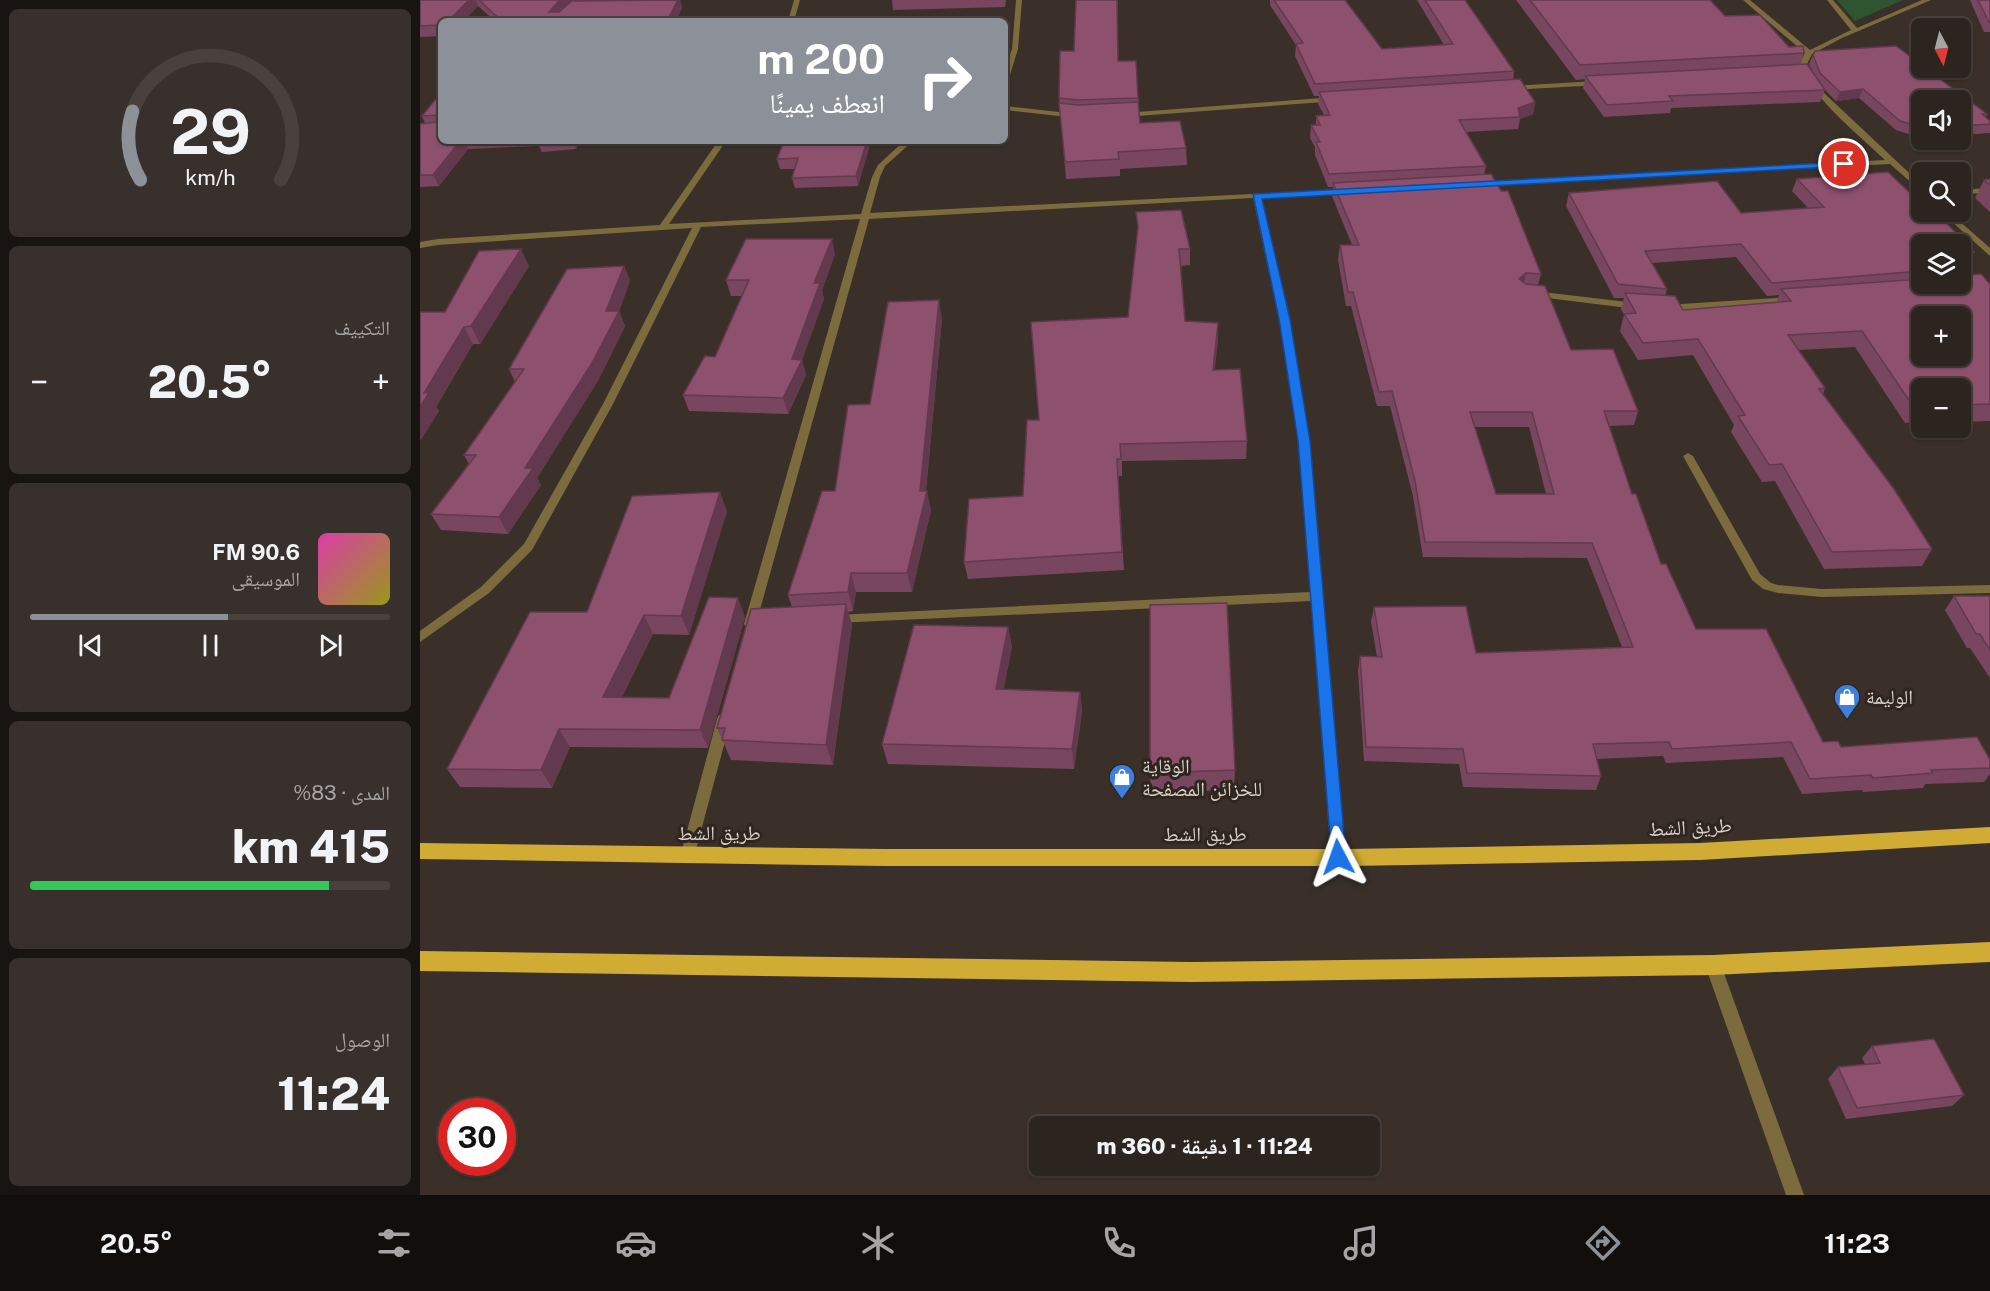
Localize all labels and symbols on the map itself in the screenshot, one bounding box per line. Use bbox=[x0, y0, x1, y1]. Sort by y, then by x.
north arrow bbox=[1911, 18, 1971, 78]
pin bbox=[1818, 138, 1869, 189]
shop icon: الوليمة bbox=[1832, 682, 1862, 720]
place label: الوليمة bbox=[1866, 685, 1913, 709]
place label: الوقاية للخزائن المصفحة bbox=[1142, 754, 1262, 801]
shop icon: الوقاية للخزائن المصفحة bbox=[1107, 762, 1137, 800]
street label: طريق الشط bbox=[1648, 813, 1732, 841]
street label: طريق الشط bbox=[677, 821, 761, 845]
street label: طريق الشط bbox=[1163, 822, 1247, 846]
position arrow bbox=[1306, 825, 1370, 889]
speed limit sign: 30 bbox=[438, 1098, 516, 1176]

